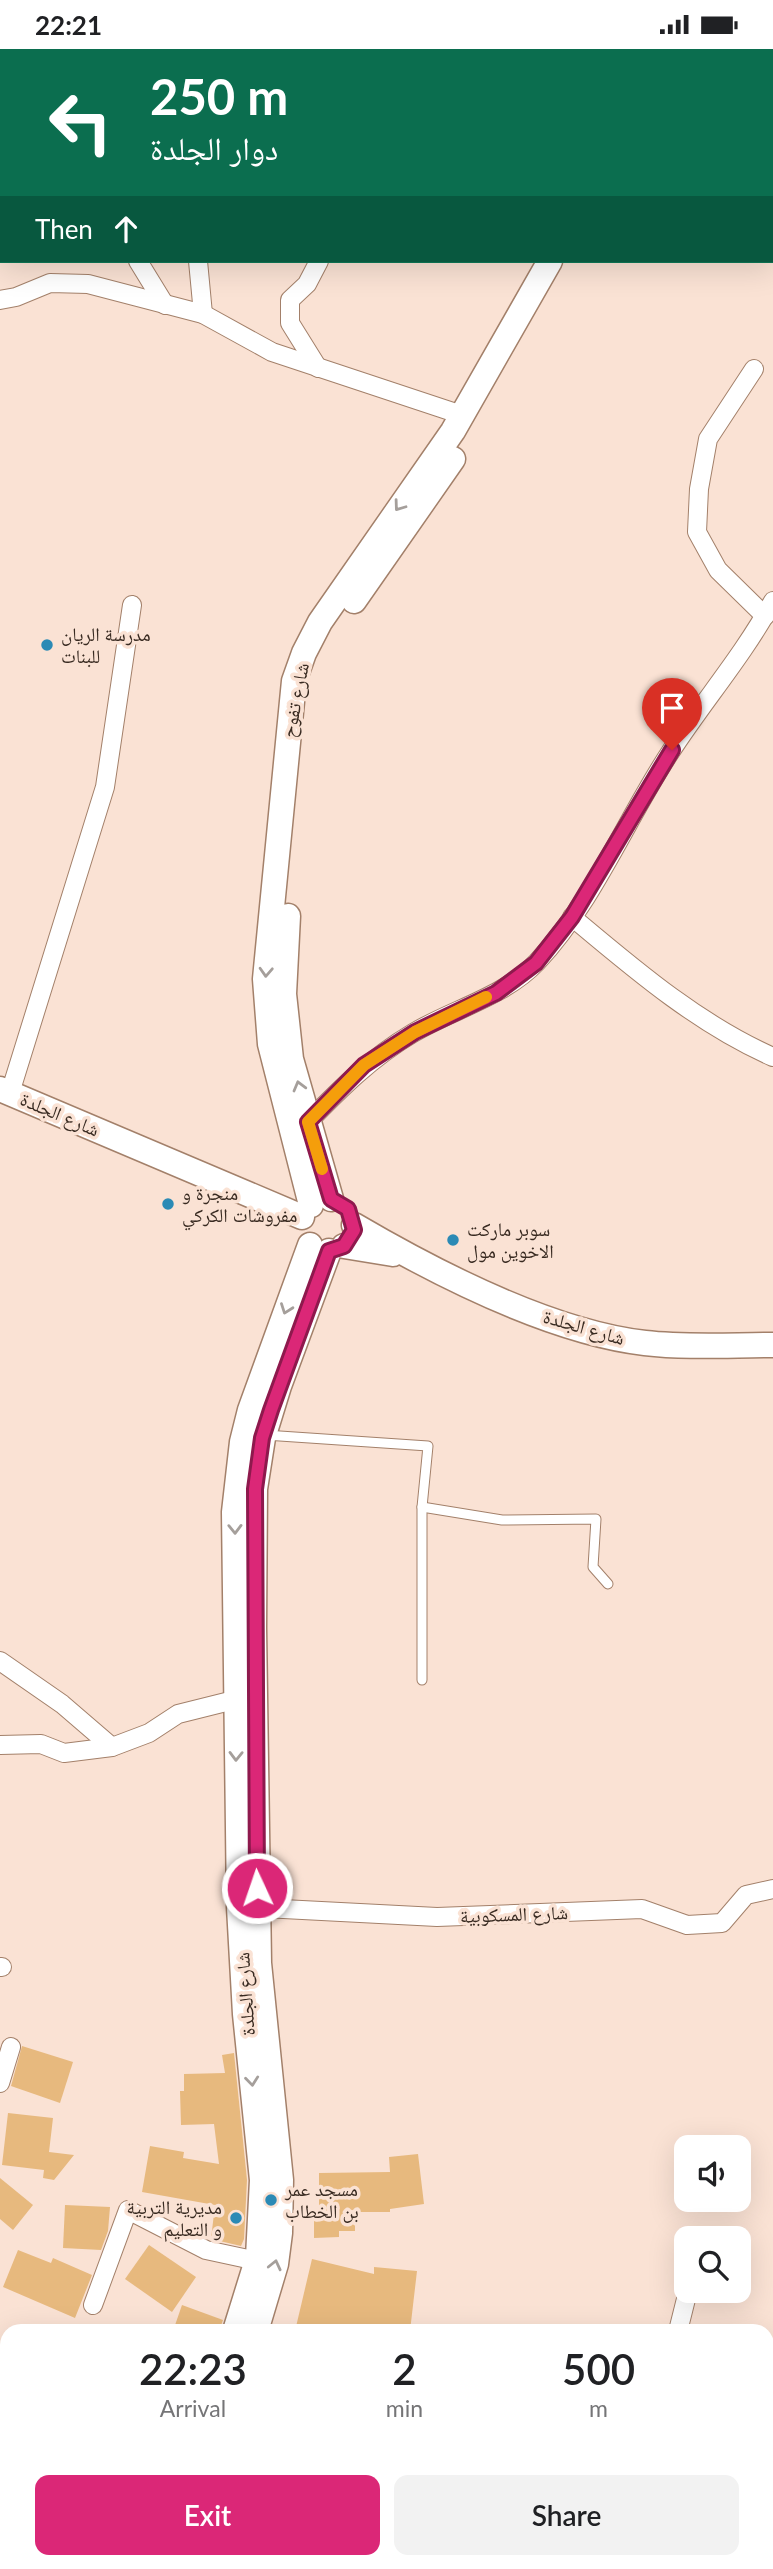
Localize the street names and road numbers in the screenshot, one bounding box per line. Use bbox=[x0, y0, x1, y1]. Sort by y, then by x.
street label: شارع تفوح bbox=[276, 660, 314, 740]
street label: شارع الجلدة bbox=[17, 1087, 103, 1141]
street label: شارع الجلدة bbox=[541, 1304, 627, 1350]
street label: شارع المسكوبية bbox=[459, 1900, 569, 1928]
street label: شارع الجلدة bbox=[230, 1951, 260, 2037]

